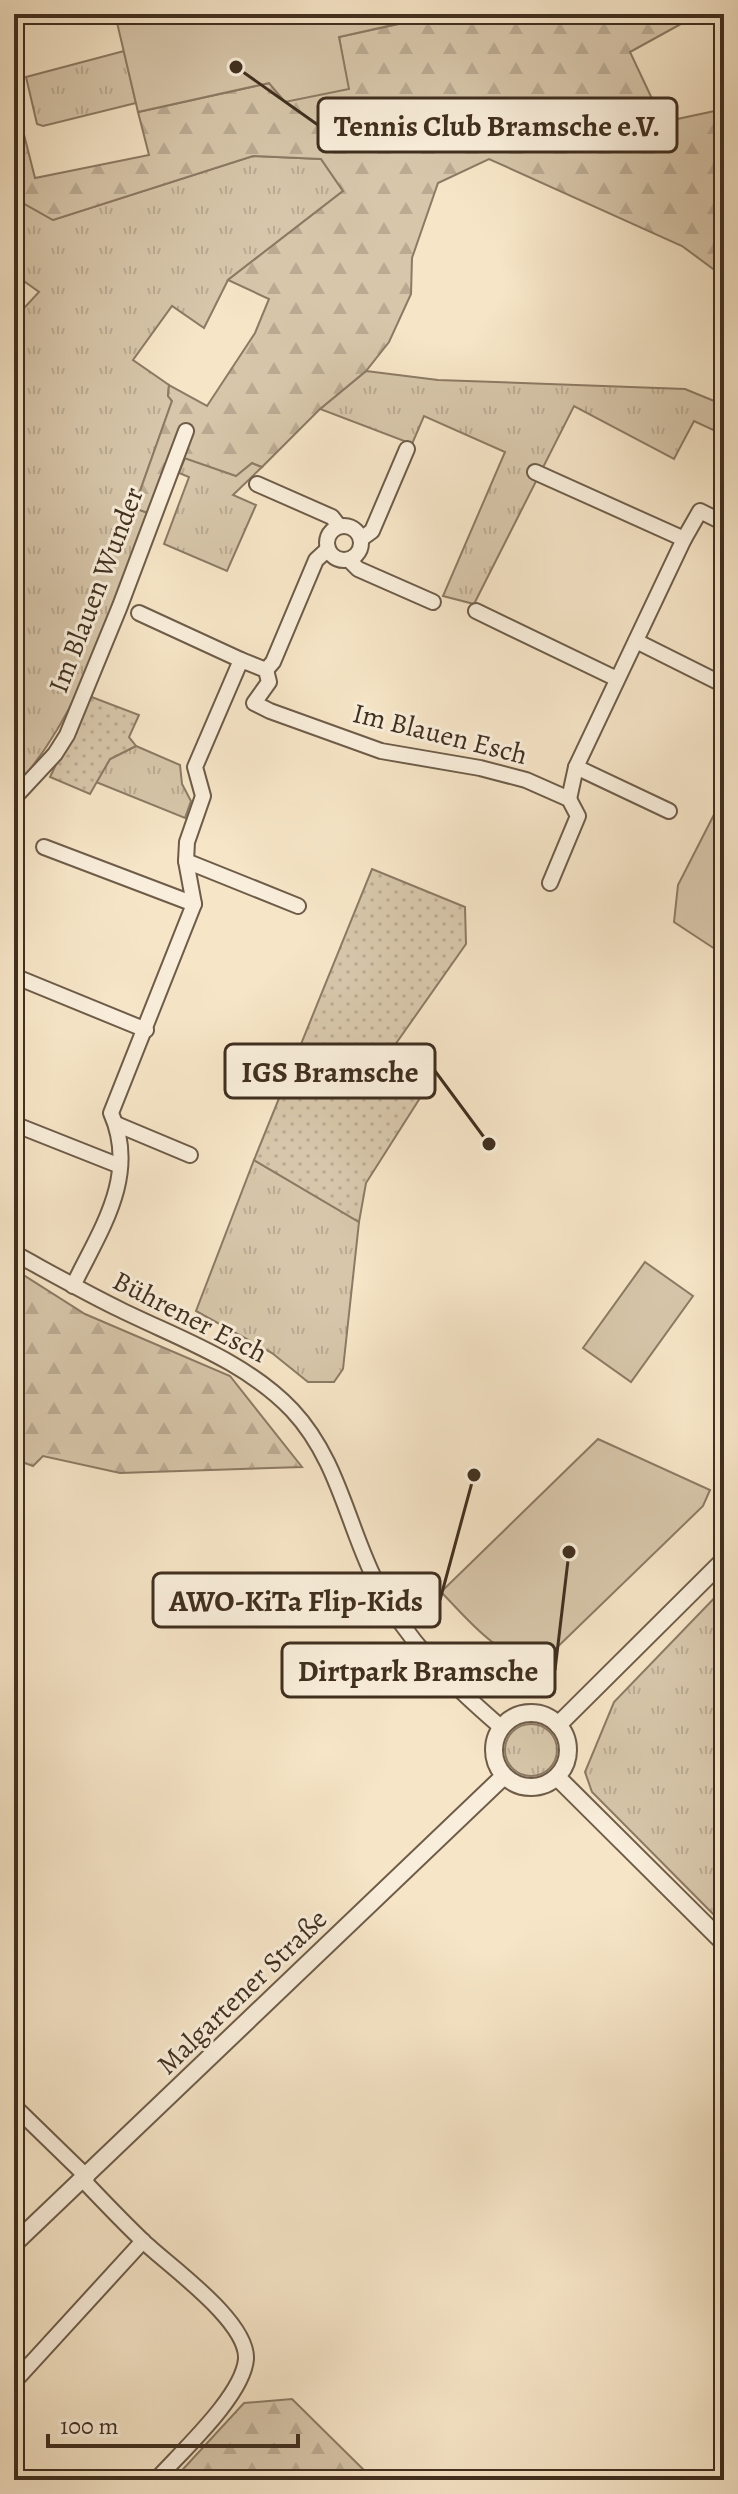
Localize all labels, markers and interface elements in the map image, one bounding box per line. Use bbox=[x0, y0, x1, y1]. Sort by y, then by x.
callout: Tennis Club Bramsche e.V. bbox=[318, 98, 677, 152]
text: Tennis Club Bramsche e.V. bbox=[334, 106, 660, 146]
street label: Im Blauen Wunder bbox=[39, 481, 153, 698]
street label: Im Blauen Esch bbox=[349, 694, 531, 774]
callout: IGS Bramsche bbox=[225, 1044, 435, 1098]
text: IGS Bramsche bbox=[241, 1052, 419, 1092]
street label: Bührener Esch bbox=[106, 1262, 274, 1372]
callout: AWO-KiTa Flip-Kids bbox=[153, 1573, 440, 1627]
text: AWO-KiTa Flip-Kids bbox=[168, 1581, 423, 1621]
callout: Dirtpark Bramsche bbox=[282, 1643, 555, 1697]
text: Dirtpark Bramsche bbox=[298, 1651, 538, 1691]
street label: Malgartener Straße bbox=[148, 1901, 336, 2083]
scale bar bbox=[48, 2398, 298, 2448]
text: 100 m bbox=[60, 2410, 119, 2442]

